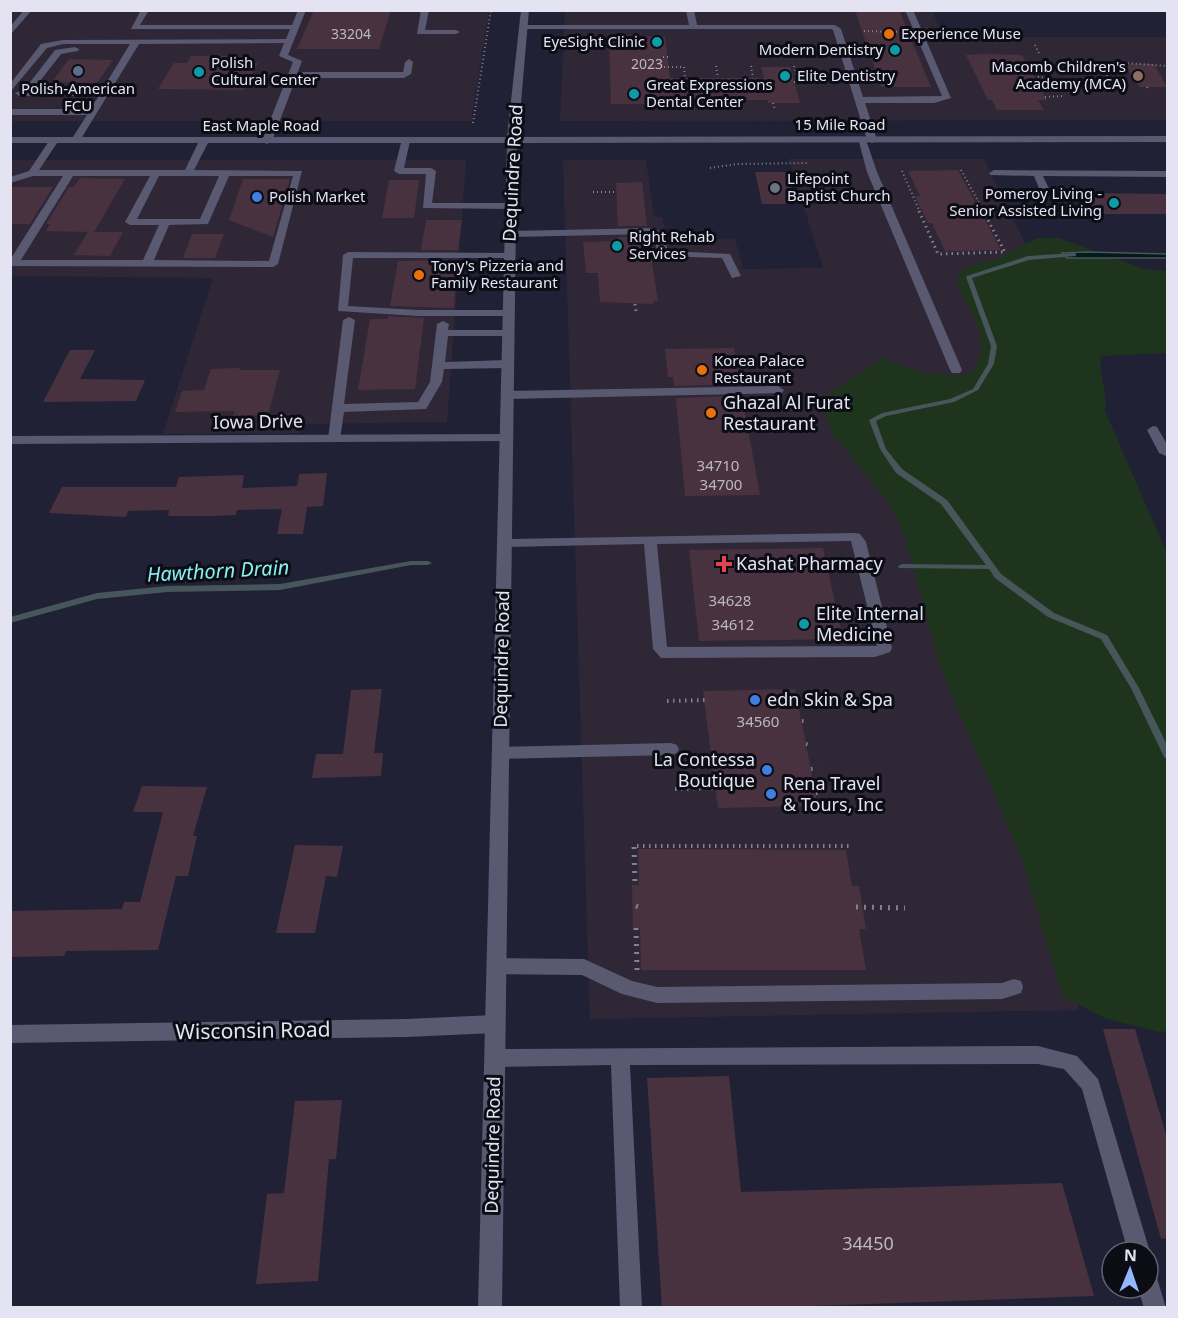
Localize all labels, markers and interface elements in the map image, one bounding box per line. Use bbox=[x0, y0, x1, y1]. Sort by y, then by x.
place label: Experience Muse bbox=[901, 23, 1021, 43]
house number: 33204 bbox=[331, 24, 371, 43]
marker: Experience Muse bbox=[882, 27, 896, 41]
place label: EyeSight Clinic bbox=[543, 31, 645, 51]
marker: EyeSight Clinic bbox=[650, 35, 664, 49]
place label: Modern Dentistry bbox=[759, 39, 883, 59]
marker: Modern Dentistry bbox=[888, 43, 902, 57]
place label: Polish Cultural Center bbox=[211, 52, 318, 89]
house number: 2023 bbox=[631, 54, 663, 73]
place label: Macomb Children's Academy (MCA) bbox=[991, 56, 1126, 93]
marker: Polish-American FCU bbox=[71, 64, 85, 78]
marker: Polish Cultural Center bbox=[192, 65, 206, 79]
place label: Elite Dentistry bbox=[797, 65, 896, 85]
marker: Elite Dentistry bbox=[778, 69, 792, 83]
marker: Macomb Children's Academy (MCA) bbox=[1131, 69, 1145, 83]
place label: Great Expressions Dental Center bbox=[646, 74, 773, 111]
place label: Polish-American FCU bbox=[21, 78, 135, 115]
marker: Great Expressions Dental Center bbox=[627, 87, 641, 101]
street label: Dequindre Road bbox=[496, 104, 528, 242]
street label: 15 Mile Road bbox=[795, 114, 885, 134]
street label: East Maple Road bbox=[203, 115, 319, 135]
place label: Lifepoint Baptist Church bbox=[787, 168, 891, 205]
marker: Lifepoint Baptist Church bbox=[768, 181, 782, 195]
place label: Pomeroy Living - Senior Assisted Living bbox=[949, 183, 1102, 220]
place label: Polish Market bbox=[269, 186, 366, 206]
marker: Polish Market bbox=[250, 190, 264, 204]
marker: Pomeroy Living - Senior Assisted Living bbox=[1107, 196, 1121, 210]
place label: Right Rehab Services bbox=[629, 226, 715, 263]
marker: Right Rehab Services bbox=[610, 239, 624, 253]
place label: Tony's Pizzeria and Family Restaurant bbox=[431, 255, 564, 292]
marker: Tony's Pizzeria and Family Restaurant bbox=[412, 268, 426, 282]
place label: Korea Palace Restaurant bbox=[714, 350, 804, 387]
marker: Korea Palace Restaurant bbox=[695, 363, 709, 377]
place label: Ghazal Al Furat Restaurant bbox=[723, 390, 851, 435]
marker: Ghazal Al Furat Restaurant bbox=[704, 406, 718, 420]
street label: Iowa Drive bbox=[213, 408, 303, 434]
house number: 34710 bbox=[697, 455, 739, 475]
house number: 34700 bbox=[700, 474, 742, 494]
place label: Kashat Pharmacy bbox=[736, 551, 883, 575]
water label: Hawthorn Drain bbox=[146, 553, 290, 588]
marker: Kashat Pharmacy bbox=[717, 557, 731, 571]
street label: Dequindre Road bbox=[488, 590, 514, 728]
house number: 34628 bbox=[709, 590, 751, 610]
place label: Elite Internal Medicine bbox=[816, 601, 924, 646]
house number: 34612 bbox=[712, 614, 754, 634]
marker: Elite Internal Medicine bbox=[797, 617, 811, 631]
place label: edn Skin & Spa bbox=[767, 687, 893, 711]
marker: edn Skin & Spa bbox=[748, 693, 762, 707]
house number: 34560 bbox=[737, 711, 779, 731]
place label: La Contessa Boutique bbox=[653, 747, 755, 792]
marker: La Contessa Boutique bbox=[760, 763, 774, 777]
place label: Rena Travel & Tours, Inc bbox=[783, 771, 883, 816]
marker: Rena Travel & Tours, Inc bbox=[764, 787, 778, 801]
street label: Wisconsin Road bbox=[175, 1015, 331, 1045]
street label: Dequindre Road bbox=[479, 1076, 505, 1214]
house number: 34450 bbox=[842, 1231, 894, 1255]
north arrow bbox=[1100, 1240, 1160, 1300]
text: N bbox=[1124, 1244, 1137, 1266]

